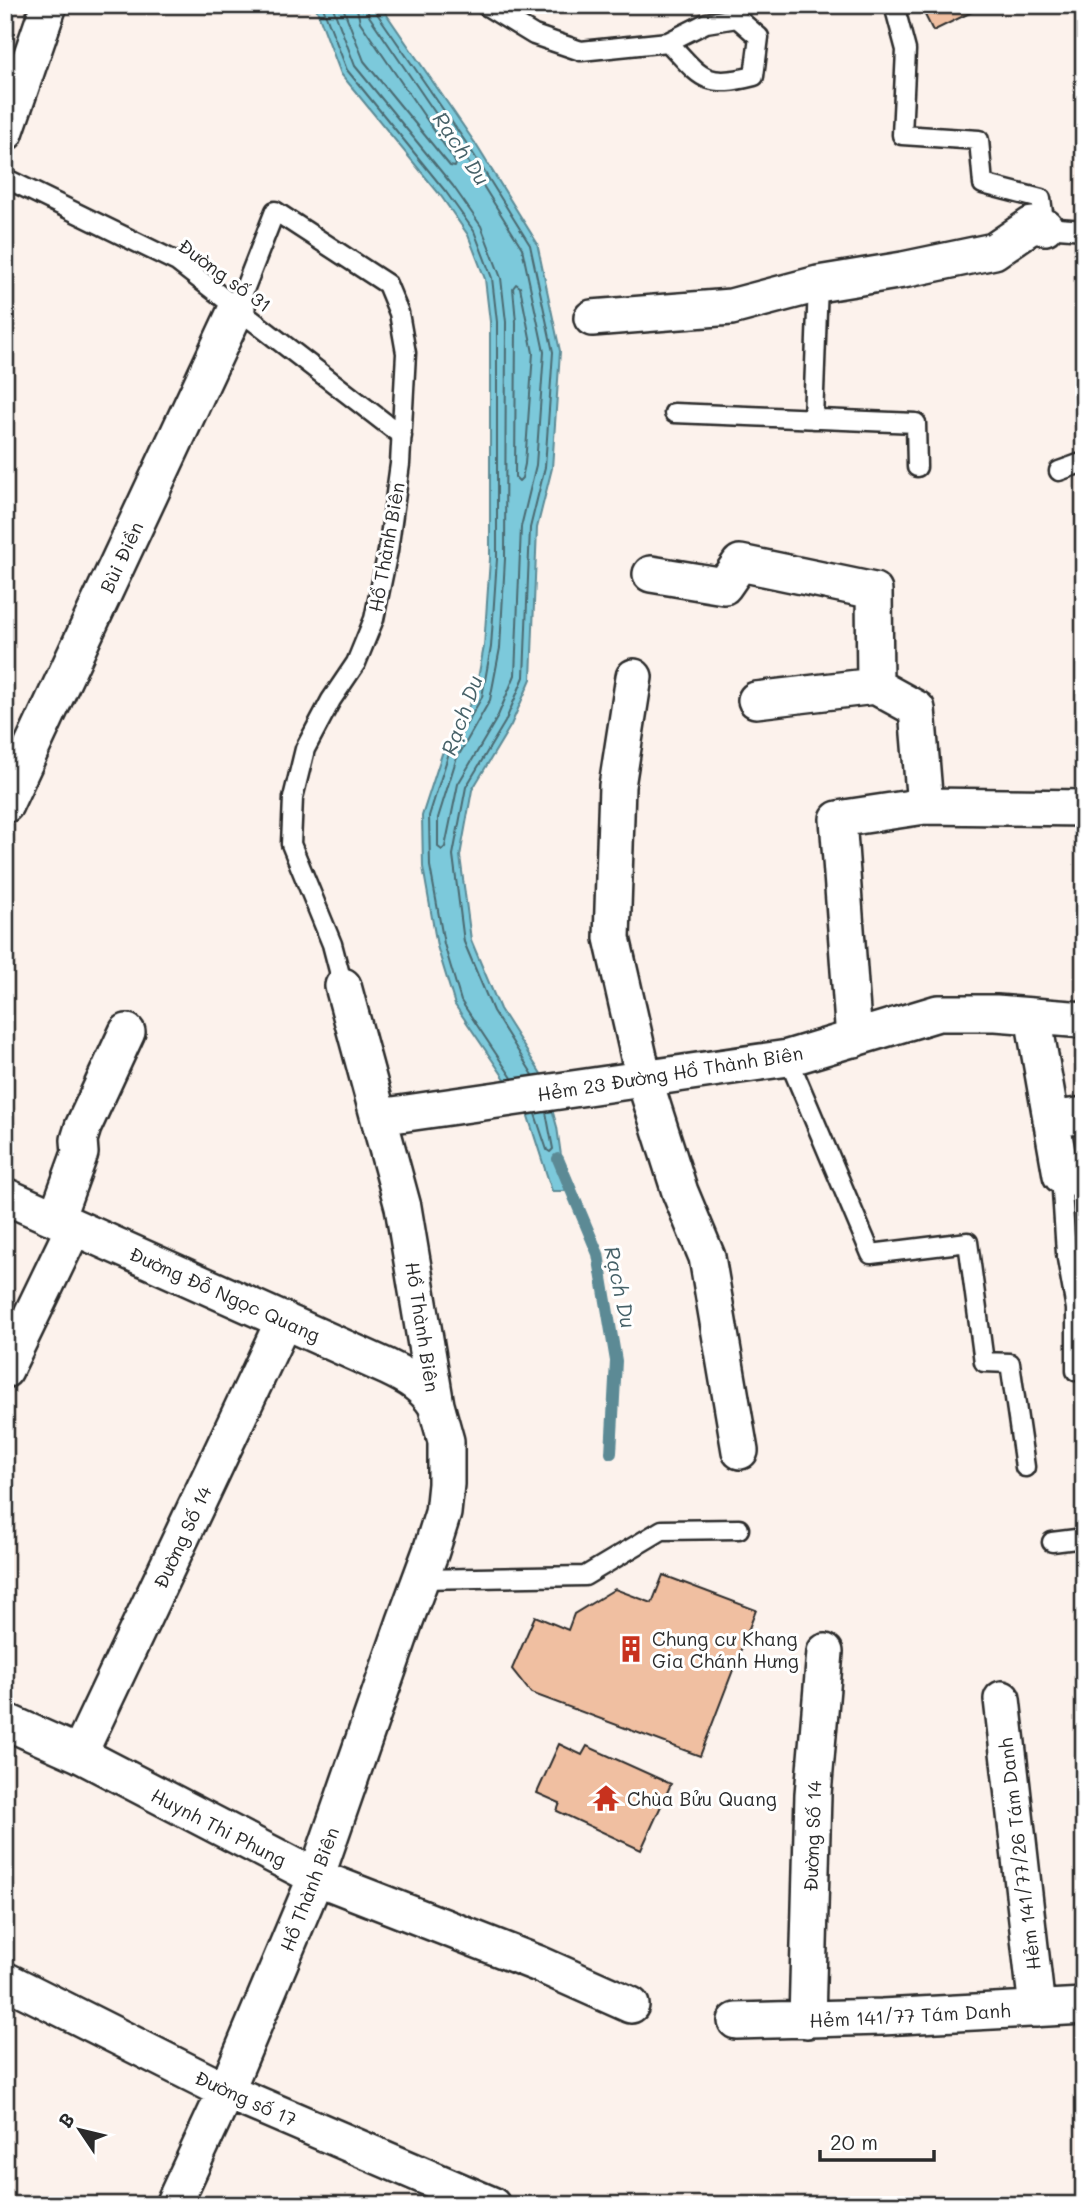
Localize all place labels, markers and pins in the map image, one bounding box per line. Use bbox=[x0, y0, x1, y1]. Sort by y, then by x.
place label: Chung cư Khang Gia Chánh Hưng bbox=[652, 1626, 799, 1673]
building icon: Chung cư Khang Gia Chánh Hưng bbox=[616, 1634, 646, 1664]
temple icon: Chùa Bửu Quang bbox=[591, 1783, 621, 1813]
place label: Chùa Bửu Quang bbox=[627, 1786, 777, 1811]

